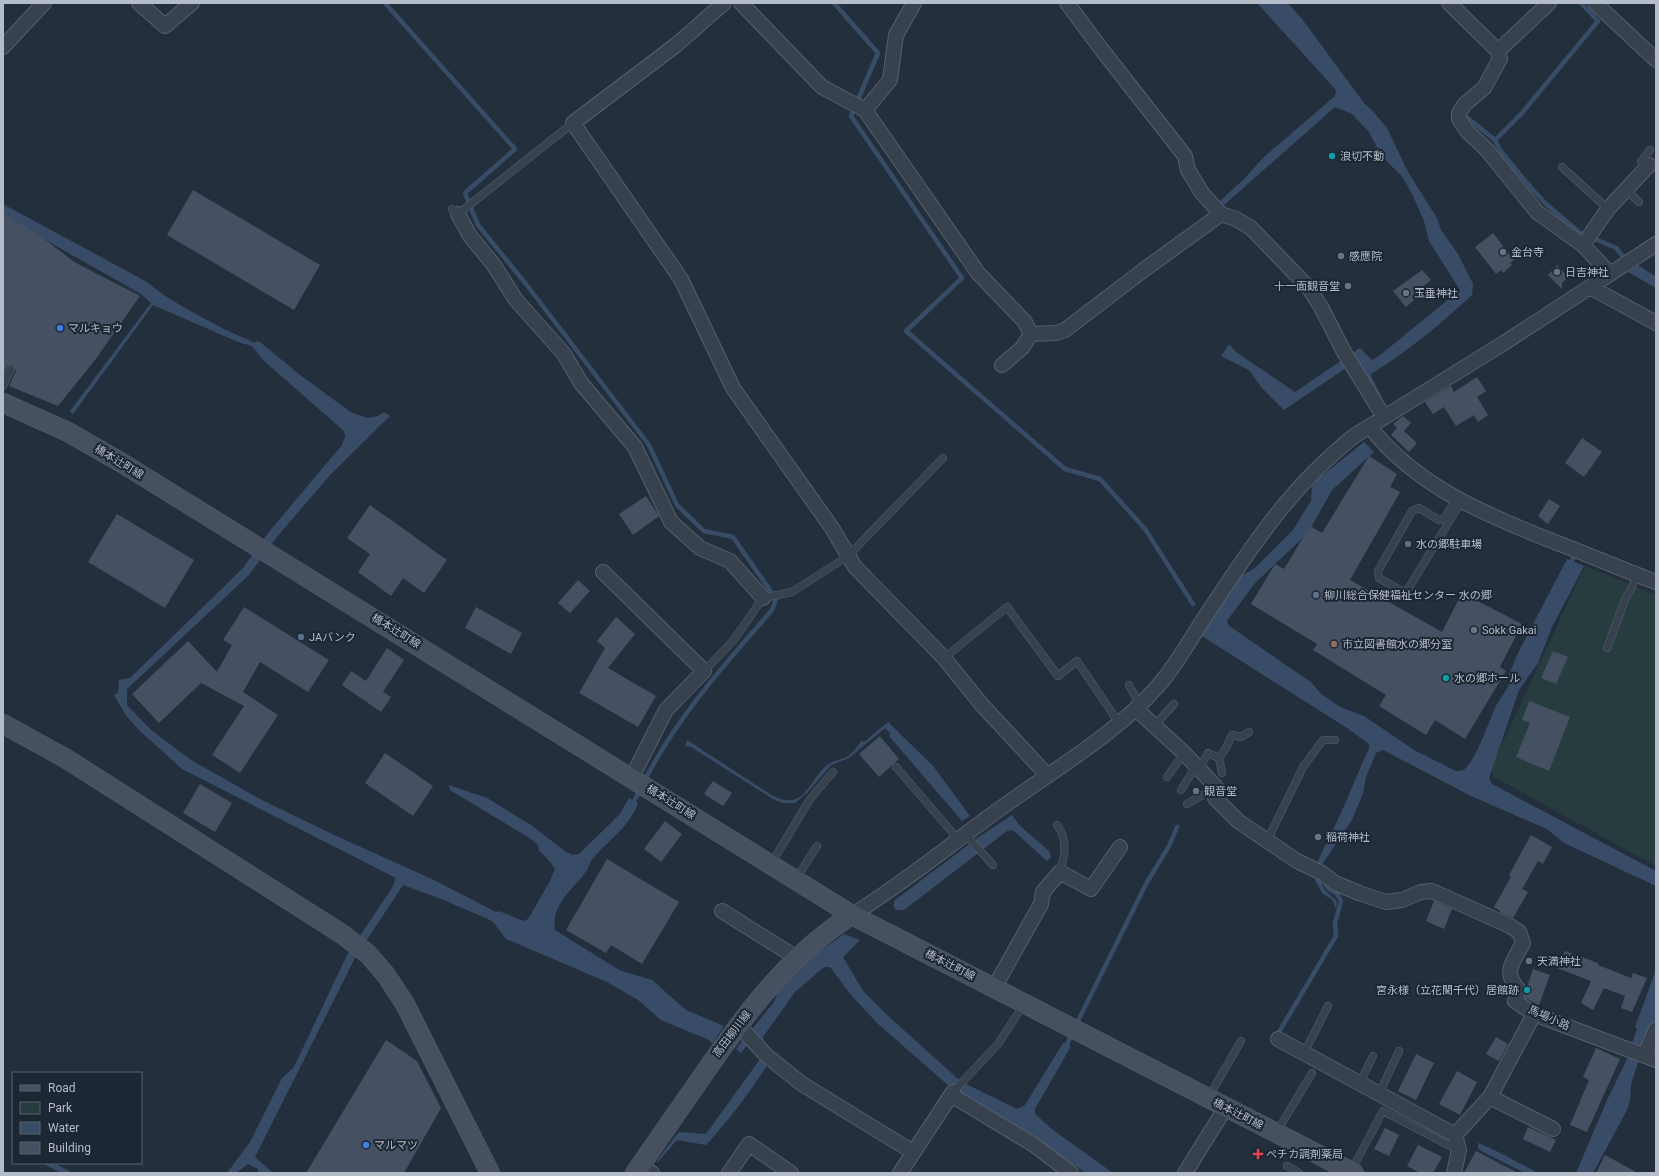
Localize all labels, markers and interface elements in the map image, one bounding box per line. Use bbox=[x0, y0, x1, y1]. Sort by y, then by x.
place label: 浪切不動 bbox=[1340, 150, 1384, 163]
marker: 浪切不動 bbox=[1327, 151, 1337, 161]
place label: 金台寺 bbox=[1511, 246, 1544, 259]
marker: 金台寺 bbox=[1498, 247, 1508, 257]
place label: 感應院 bbox=[1349, 250, 1382, 263]
marker: 感應院 bbox=[1336, 251, 1346, 261]
place label: 日吉神社 bbox=[1565, 266, 1609, 279]
marker: 日吉神社 bbox=[1552, 267, 1562, 277]
place label: 十一面観音堂 bbox=[1274, 280, 1340, 293]
marker: 十一面観音堂 bbox=[1343, 281, 1353, 291]
place label: 玉垂神社 bbox=[1414, 287, 1458, 300]
marker: 玉垂神社 bbox=[1401, 288, 1411, 298]
place label: マルキョウ bbox=[68, 322, 123, 335]
marker: マルキョウ bbox=[55, 323, 65, 333]
street label: 橋本辻町線 bbox=[92, 442, 146, 482]
place label: 水の郷駐車場 bbox=[1416, 538, 1482, 551]
marker: 水の郷駐車場 bbox=[1403, 539, 1413, 549]
place label: 柳川総合保健福祉センター 水の郷 bbox=[1324, 589, 1492, 602]
marker: 柳川総合保健福祉センター 水の郷 bbox=[1311, 590, 1321, 600]
street label: 橋本辻町線 bbox=[369, 611, 423, 651]
place label: Sokk Gakai bbox=[1482, 624, 1536, 637]
marker: Sokk Gakai bbox=[1469, 625, 1479, 635]
place label: JAバンク bbox=[309, 631, 356, 644]
marker: JAバンク bbox=[296, 632, 306, 642]
place label: 市立図書館水の郷分室 bbox=[1342, 638, 1452, 651]
marker: 市立図書館水の郷分室 bbox=[1329, 639, 1339, 649]
place label: 水の郷ホール bbox=[1454, 672, 1520, 685]
marker: 水の郷ホール bbox=[1441, 673, 1451, 683]
street label: 橋本辻町線 bbox=[644, 782, 698, 822]
place label: 観音堂 bbox=[1204, 785, 1237, 798]
marker: 観音堂 bbox=[1191, 786, 1201, 796]
place label: 稲荷神社 bbox=[1326, 831, 1370, 844]
marker: 稲荷神社 bbox=[1313, 832, 1323, 842]
street label: 橋本辻町線 bbox=[923, 947, 977, 983]
place label: 天満神社 bbox=[1537, 955, 1581, 968]
marker: 天満神社 bbox=[1524, 956, 1534, 966]
place label: 宮永様（立花誾千代）居館跡 bbox=[1376, 984, 1519, 997]
marker: 宮永様（立花誾千代）居館跡 bbox=[1522, 985, 1532, 995]
street label: 馬場小路 bbox=[1526, 1003, 1572, 1033]
street label: 高田柳川線 bbox=[710, 1008, 754, 1060]
legend bbox=[12, 1072, 142, 1164]
text: Road bbox=[48, 1081, 76, 1095]
street label: 橋本辻町線 bbox=[1211, 1096, 1265, 1132]
text: Park bbox=[48, 1101, 73, 1115]
text: Water bbox=[48, 1121, 79, 1135]
place label: マルマツ bbox=[374, 1139, 418, 1152]
marker: マルマツ bbox=[361, 1140, 371, 1150]
text: Building bbox=[48, 1141, 91, 1155]
place label: ペチカ調剤薬局 bbox=[1266, 1148, 1343, 1161]
marker: ペチカ調剤薬局 bbox=[1253, 1149, 1263, 1159]

